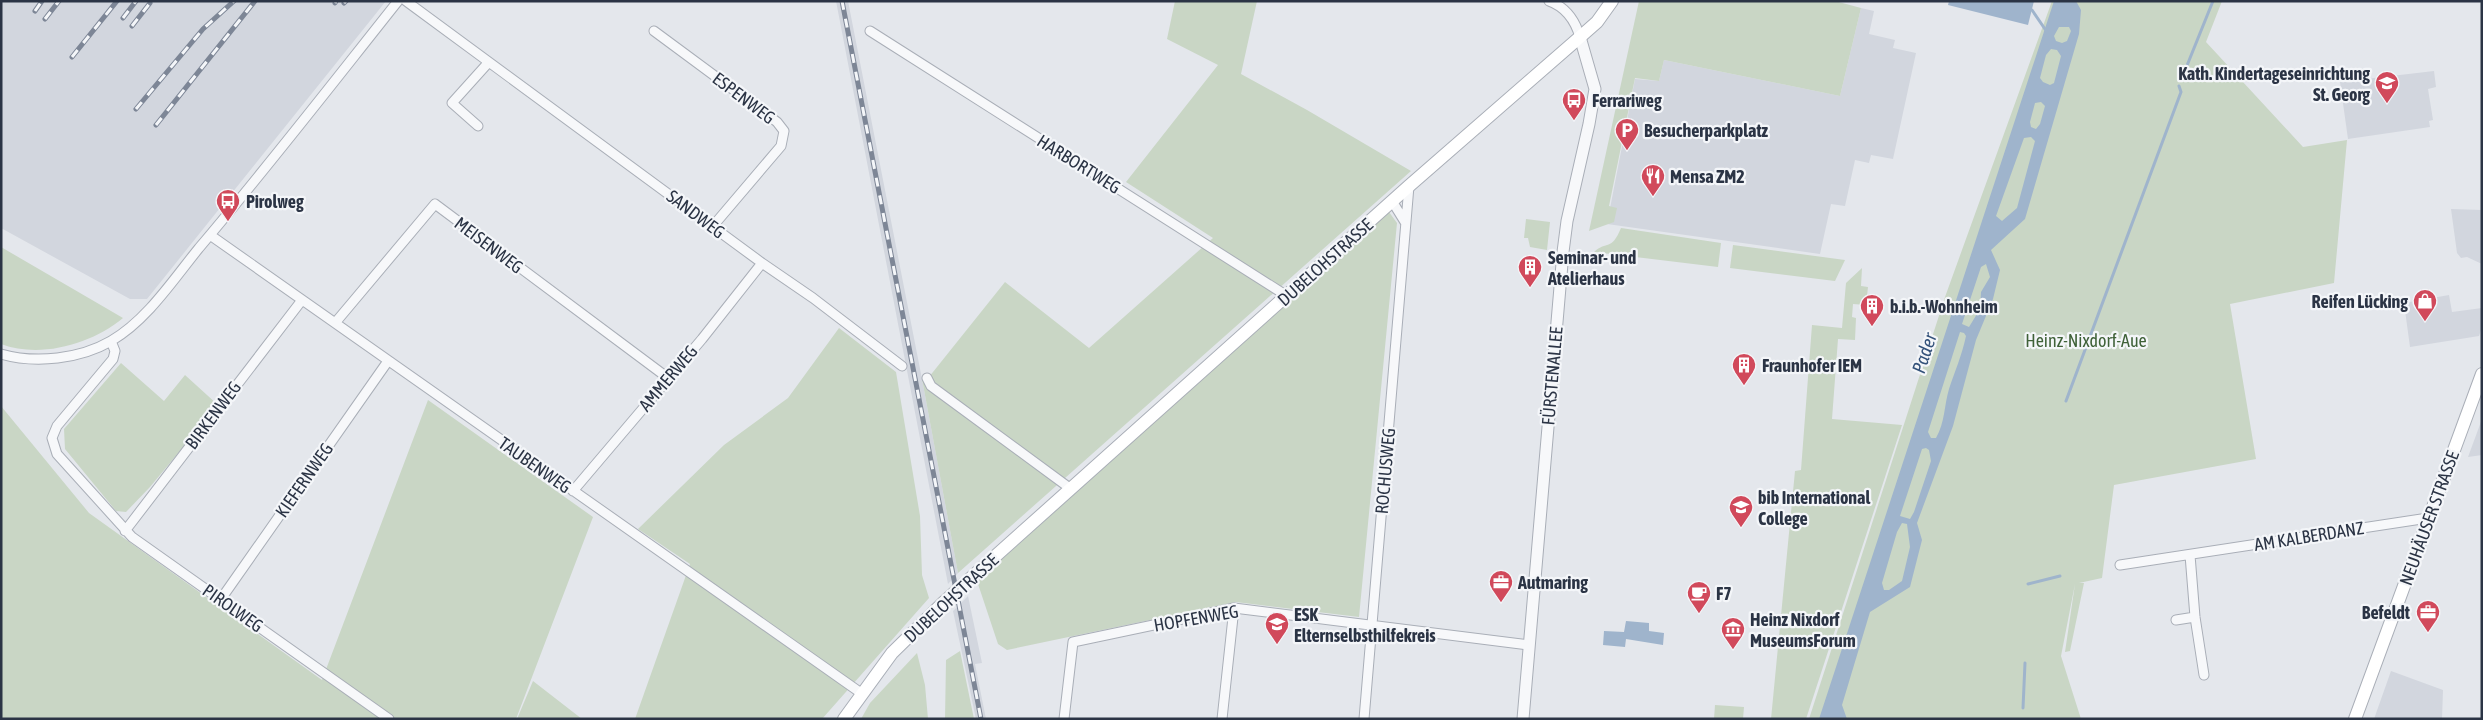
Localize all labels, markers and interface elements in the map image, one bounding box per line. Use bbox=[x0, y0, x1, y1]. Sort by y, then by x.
place label: Kath. Kindertageseinrichtung St. Georg bbox=[2178, 63, 2370, 105]
street label: ESPENWEG bbox=[709, 68, 779, 128]
school or university icon: Kath. Kindertageseinrichtung St. Georg bbox=[2374, 70, 2400, 104]
bus stop icon: Ferrariweg bbox=[1561, 87, 1587, 121]
place label: Ferrariweg bbox=[1592, 90, 1662, 111]
parking icon: Besucherparkplatz bbox=[1614, 117, 1640, 151]
place label: Besucherparkplatz bbox=[1644, 120, 1769, 141]
street label: HARBORTWEG bbox=[1033, 130, 1125, 198]
restaurant icon: Mensa ZM2 bbox=[1640, 163, 1666, 197]
place label: Mensa ZM2 bbox=[1670, 166, 1745, 187]
street label: SANDWEG bbox=[663, 185, 729, 243]
bus stop icon: Pirolweg bbox=[215, 188, 241, 222]
place label: Pirolweg bbox=[246, 191, 304, 212]
street label: MEISENWEG bbox=[451, 212, 527, 278]
street label: DUBELOHSTRASSE bbox=[1273, 214, 1377, 310]
place label: Seminar- und Atelierhaus bbox=[1547, 247, 1636, 289]
building icon: Seminar- und Atelierhaus bbox=[1517, 254, 1543, 288]
shop icon: Reifen Lücking bbox=[2412, 288, 2438, 322]
place label: Reifen Lücking bbox=[2312, 291, 2408, 312]
building icon: b.i.b.-Wohnheim bbox=[1859, 293, 1885, 327]
place label: b.i.b.-Wohnheim bbox=[1890, 296, 1998, 317]
street label: FÜRSTENALLEE bbox=[1537, 326, 1567, 426]
water label: Pader bbox=[1907, 329, 1941, 376]
park label: Heinz-Nixdorf-Aue bbox=[2025, 330, 2147, 351]
street label: AMMERWEG bbox=[634, 341, 702, 415]
building icon: Fraunhofer IEM bbox=[1731, 352, 1757, 386]
place label: Fraunhofer IEM bbox=[1762, 355, 1862, 376]
street label: BIRKENWEG bbox=[181, 377, 245, 453]
street label: ROCHUSWEG bbox=[1371, 427, 1399, 515]
street label: TAUBENWEG bbox=[495, 432, 575, 498]
street label: KIEFERNWEG bbox=[271, 439, 337, 521]
street label: NEUHÄUSER STRASSE bbox=[2395, 448, 2463, 588]
place label: bib International College bbox=[1758, 487, 1870, 529]
school or university icon: bib International College bbox=[1728, 494, 1754, 528]
street label: AM KALBERDANZ bbox=[2253, 517, 2365, 555]
street label: DUBELOHSTRASSE bbox=[900, 549, 1002, 647]
office icon: Autmaring bbox=[1488, 569, 1514, 603]
place label: Autmaring bbox=[1517, 572, 1588, 593]
street label: PIROLWEG bbox=[199, 580, 267, 636]
cafe icon: F7 bbox=[1686, 580, 1712, 614]
place label: F7 bbox=[1716, 583, 1732, 604]
office icon: Befeldt bbox=[2415, 599, 2441, 633]
street label: HOPFENWEG bbox=[1152, 600, 1240, 636]
place label: Befeldt bbox=[2362, 602, 2411, 623]
place label: ESK Elternselbsthilfekreis bbox=[1294, 604, 1436, 646]
place label: Heinz Nixdorf MuseumsForum bbox=[1750, 609, 1856, 651]
school or university icon: ESK Elternselbsthilfekreis bbox=[1264, 611, 1290, 645]
museum icon: Heinz Nixdorf MuseumsForum bbox=[1720, 616, 1746, 650]

